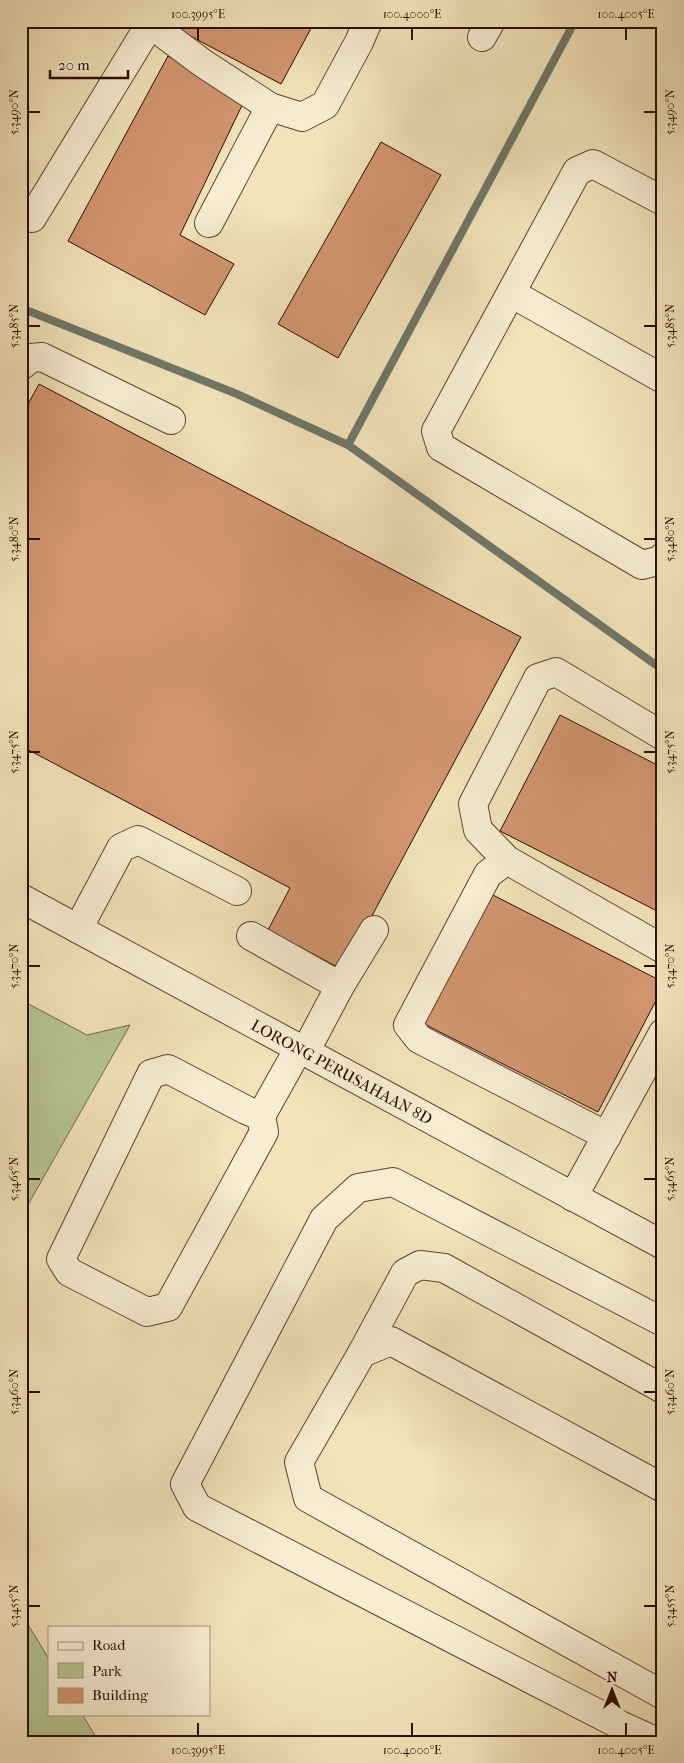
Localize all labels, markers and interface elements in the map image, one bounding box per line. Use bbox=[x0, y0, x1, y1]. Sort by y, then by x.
text: 100.3995°E bbox=[171, 7, 225, 21]
text: 100.4000°E bbox=[383, 7, 441, 21]
text: 100.4005°E bbox=[597, 7, 655, 21]
scale bar bbox=[50, 48, 128, 80]
text: 20 m bbox=[58, 56, 90, 74]
text: 5.3490°N bbox=[7, 89, 21, 135]
text: 5.3490°N bbox=[663, 89, 677, 135]
text: 5.3485°N bbox=[7, 304, 21, 348]
text: 5.3485°N bbox=[663, 304, 677, 348]
text: 5.3480°N bbox=[7, 516, 21, 562]
text: 5.3480°N bbox=[663, 516, 677, 562]
text: 5.3475°N bbox=[7, 730, 21, 774]
text: 5.3475°N bbox=[663, 730, 677, 774]
text: 5.3470°N bbox=[7, 943, 21, 989]
text: 5.3470°N bbox=[663, 943, 677, 989]
street label: LORONG PERUSAHAAN 8D bbox=[248, 1015, 436, 1128]
text: 5.3465°N bbox=[7, 1157, 21, 1201]
text: 5.3465°N bbox=[663, 1157, 677, 1201]
text: 5.3460°N bbox=[7, 1369, 21, 1415]
text: 5.3460°N bbox=[663, 1369, 677, 1415]
text: 5.3455°N bbox=[7, 1585, 21, 1628]
text: 5.3455°N bbox=[663, 1585, 677, 1628]
legend bbox=[48, 1626, 210, 1716]
text: Road bbox=[92, 1636, 126, 1654]
text: Park bbox=[92, 1662, 122, 1680]
north arrow bbox=[586, 1666, 636, 1716]
text: N bbox=[607, 1669, 618, 1686]
text: Building bbox=[92, 1686, 149, 1704]
text: 100.3995°E bbox=[171, 1743, 225, 1757]
text: 100.4000°E bbox=[383, 1743, 441, 1757]
text: 100.4005°E bbox=[597, 1743, 655, 1757]

